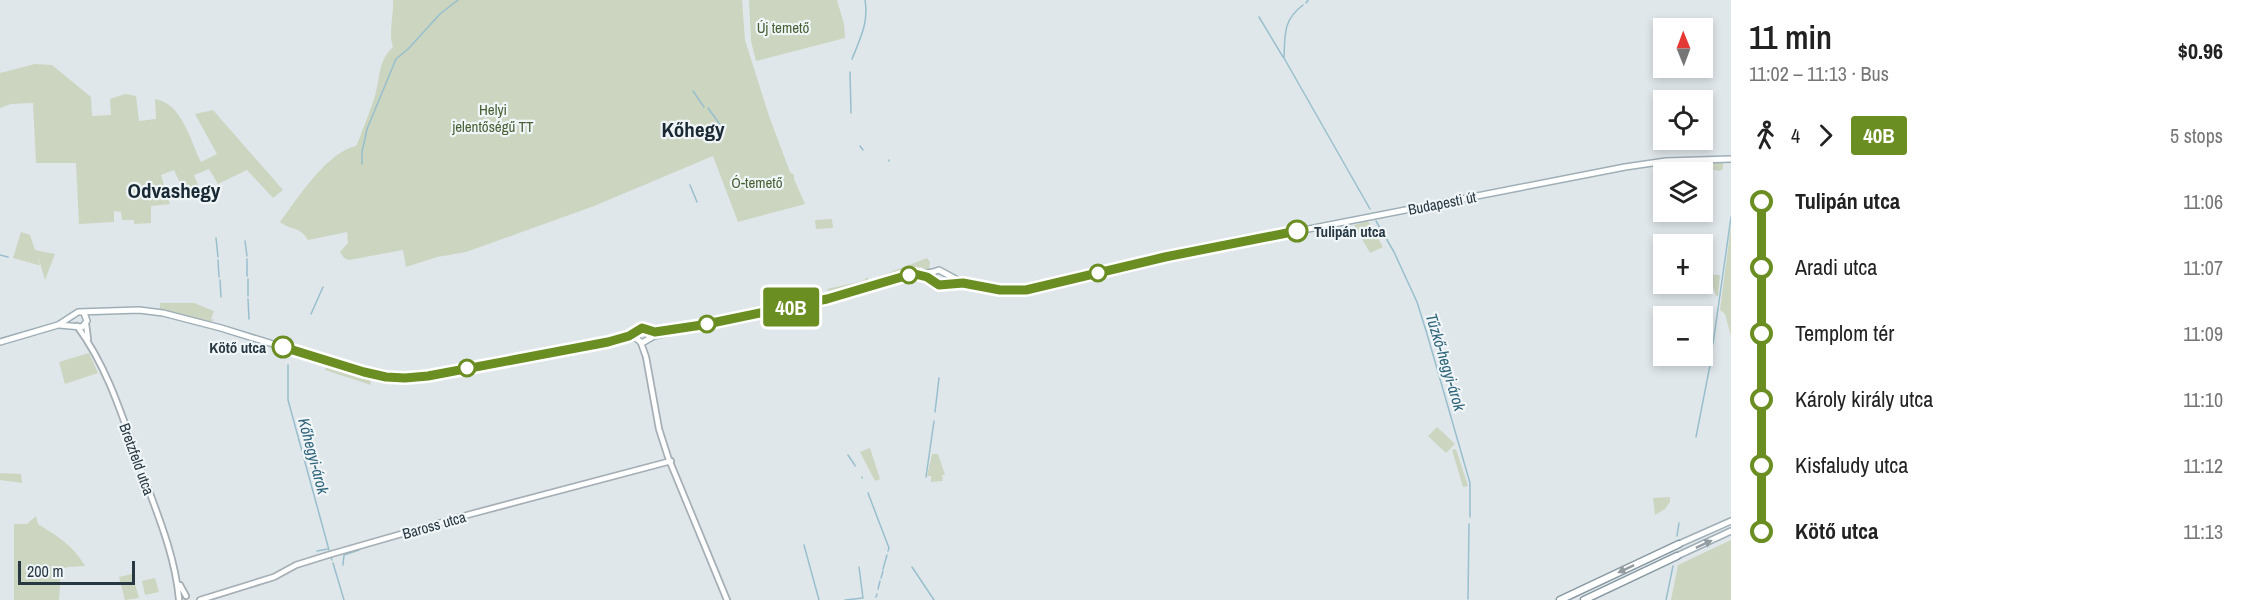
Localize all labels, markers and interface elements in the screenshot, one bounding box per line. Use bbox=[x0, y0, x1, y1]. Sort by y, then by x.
text: 11 min bbox=[1749, 15, 1832, 59]
park label: Új temető bbox=[757, 17, 809, 38]
north arrow bbox=[1653, 18, 1713, 78]
map controls bbox=[1653, 18, 1713, 366]
text: $0.96 bbox=[2178, 36, 2223, 66]
text: 11:02 – 11:13 · Bus bbox=[1749, 60, 1889, 87]
button: locate bbox=[1653, 90, 1713, 150]
park label: Helyi jelentőségű TT bbox=[451, 99, 534, 137]
district label: Kőhegy bbox=[661, 115, 725, 144]
icon: walk bbox=[1749, 119, 1782, 152]
icon: forward bbox=[1809, 119, 1842, 152]
text: 40B bbox=[1863, 121, 1895, 150]
text: 4 bbox=[1791, 122, 1800, 149]
text: 5 stops bbox=[2170, 122, 2223, 149]
button: layers bbox=[1653, 162, 1713, 222]
park label: Ó-temető bbox=[731, 172, 783, 193]
district label: Odvashegy bbox=[128, 176, 221, 205]
street label: Budapesti út bbox=[1406, 186, 1478, 220]
text: Tulipán utca bbox=[1795, 186, 1900, 216]
text: 11:06 bbox=[2183, 188, 2223, 215]
marker: Tulipán utca bbox=[1286, 220, 1308, 242]
place label: Tulipán utca bbox=[1314, 221, 1386, 242]
button: + bbox=[1653, 234, 1713, 294]
text: Aradi utca bbox=[1795, 252, 1877, 282]
text: 11:07 bbox=[2183, 254, 2223, 281]
unlabelled marker bbox=[1089, 264, 1107, 282]
unlabelled marker bbox=[900, 266, 918, 284]
line badge: 40B bbox=[756, 288, 826, 326]
text: 40B bbox=[775, 293, 807, 322]
button: − bbox=[1653, 306, 1713, 366]
water label: Tűzkő-hegyi-árok bbox=[1421, 311, 1471, 414]
unlabelled marker bbox=[698, 315, 716, 333]
text: Templom tér bbox=[1795, 318, 1894, 348]
text: 11:09 bbox=[2183, 320, 2223, 347]
marker: Kötő utca bbox=[272, 336, 294, 358]
place label: Kötő utca bbox=[209, 337, 266, 358]
unlabelled marker bbox=[458, 359, 476, 377]
text: Károly király utca bbox=[1795, 384, 1933, 414]
text: 11:10 bbox=[2183, 386, 2223, 413]
water label: Kőhegyi-árok bbox=[293, 415, 335, 497]
street label: Bretzfeld utca bbox=[114, 420, 160, 498]
text: Kisfaludy utca bbox=[1795, 450, 1908, 480]
text: 11:12 bbox=[2183, 452, 2223, 479]
street label: Baross utca bbox=[400, 506, 468, 544]
text: Kötő utca bbox=[1795, 516, 1878, 546]
text: 11:13 bbox=[2183, 518, 2223, 545]
one-way arrow bbox=[1695, 539, 1712, 548]
scale bar bbox=[18, 558, 135, 586]
text: 200 m bbox=[27, 560, 63, 582]
one-way arrow bbox=[1618, 564, 1635, 573]

